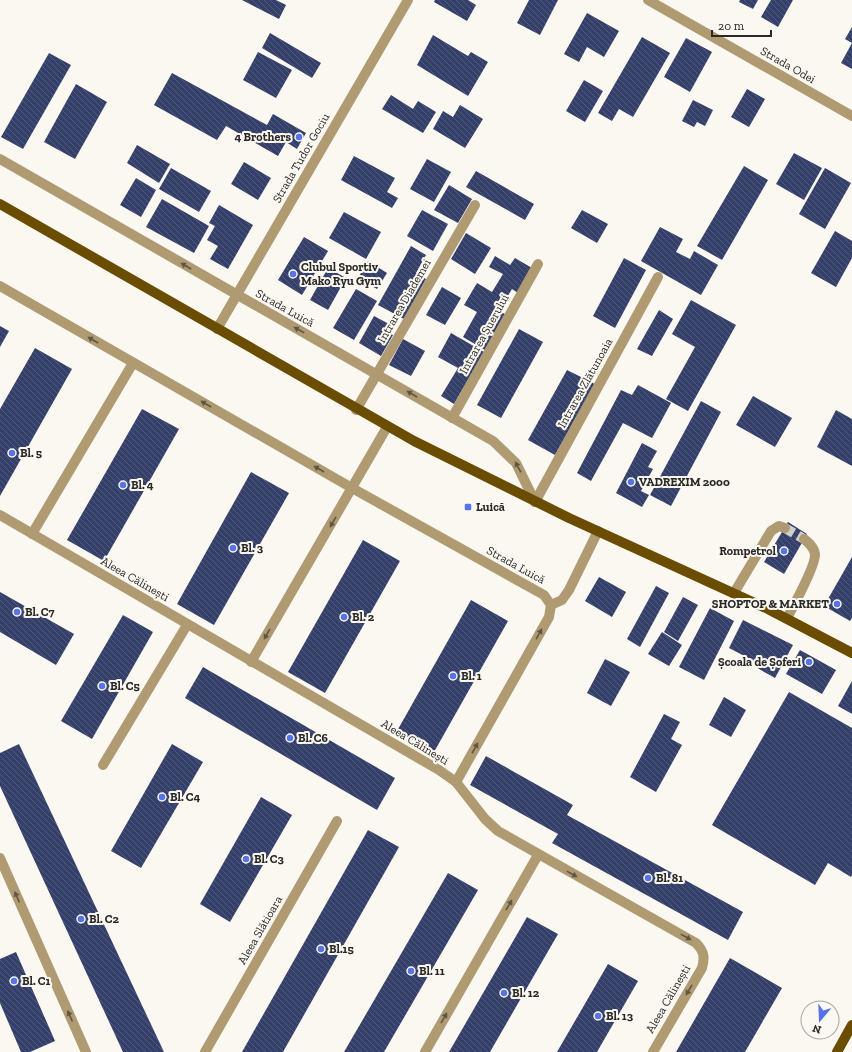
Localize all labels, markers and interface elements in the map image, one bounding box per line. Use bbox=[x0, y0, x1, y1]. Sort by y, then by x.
scale bar bbox=[712, 12, 771, 38]
text: 20 m bbox=[718, 19, 745, 33]
street label: Strada Odei bbox=[758, 44, 819, 87]
street label: Strada Tudor Gociu bbox=[270, 110, 332, 205]
place label: 4 Brothers bbox=[235, 130, 291, 144]
marker: 4 Brothers bbox=[294, 132, 304, 142]
street label: Intrarea Diademei bbox=[374, 256, 434, 345]
place label: Clubul Sportiv Mako Ryu Gym bbox=[301, 260, 382, 288]
one-way arrow bbox=[180, 262, 192, 269]
marker: Clubul Sportiv Mako Ryu Gym bbox=[288, 269, 298, 279]
street label: Strada Luică bbox=[253, 286, 317, 330]
street label: Intrarea Șuerului bbox=[456, 291, 512, 376]
one-way arrow bbox=[293, 327, 305, 334]
one-way arrow bbox=[87, 336, 99, 343]
street label: Intrarea Zlătunoaia bbox=[555, 336, 616, 430]
one-way arrow bbox=[406, 391, 418, 398]
one-way arrow bbox=[200, 401, 212, 408]
place label: Bl. 5 bbox=[20, 446, 42, 460]
marker: Bl. 5 bbox=[7, 448, 17, 458]
one-way arrow bbox=[514, 461, 521, 473]
one-way arrow bbox=[313, 466, 324, 472]
place label: VADREXIM 2000 bbox=[639, 475, 730, 489]
marker: VADREXIM 2000 bbox=[626, 477, 636, 487]
place label: Bl. 4 bbox=[131, 478, 154, 492]
marker: Bl. 4 bbox=[118, 480, 128, 490]
place label: Luică bbox=[476, 500, 505, 514]
marker: Luică bbox=[463, 502, 473, 512]
one-way arrow bbox=[329, 516, 336, 528]
place label: Bl. 3 bbox=[241, 541, 264, 555]
marker: Bl. 3 bbox=[228, 543, 238, 553]
street label: Strada Luică bbox=[484, 543, 548, 587]
place label: Rompetrol bbox=[719, 544, 777, 558]
marker: Rompetrol bbox=[779, 546, 789, 556]
street label: Aleea Călinești bbox=[98, 554, 172, 604]
place label: SHOPTOP & MARKET bbox=[712, 597, 829, 611]
marker: SHOPTOP & MARKET bbox=[832, 599, 842, 609]
place label: Bl. C7 bbox=[25, 605, 55, 619]
marker: Bl. C7 bbox=[12, 607, 22, 617]
place label: Bl. 2 bbox=[352, 610, 375, 624]
marker: Bl. 2 bbox=[339, 612, 349, 622]
one-way arrow bbox=[264, 628, 271, 640]
one-way arrow bbox=[535, 629, 542, 640]
place label: Școala de Șoferi bbox=[718, 655, 801, 669]
marker: Școala de Șoferi bbox=[804, 657, 814, 667]
place label: Bl. 1 bbox=[461, 669, 482, 683]
marker: Bl. 1 bbox=[448, 671, 458, 681]
place label: Bl. C5 bbox=[110, 679, 140, 693]
marker: Bl. C5 bbox=[97, 681, 107, 691]
street label: Aleea Călinești bbox=[379, 716, 452, 768]
place label: Bl. C6 bbox=[298, 731, 329, 745]
marker: Bl. C6 bbox=[285, 733, 295, 743]
one-way arrow bbox=[472, 742, 479, 754]
place label: Bl. C4 bbox=[170, 790, 201, 804]
marker: Bl. C4 bbox=[157, 792, 167, 802]
place label: Bl. C3 bbox=[254, 852, 285, 866]
marker: Bl. C3 bbox=[241, 854, 251, 864]
one-way arrow bbox=[566, 870, 578, 877]
place label: Bl. 81 bbox=[656, 871, 683, 885]
marker: Bl. 81 bbox=[643, 873, 653, 883]
one-way arrow bbox=[14, 891, 20, 903]
street label: Aleea Slătioara bbox=[235, 893, 285, 967]
one-way arrow bbox=[505, 899, 512, 911]
place label: Bl. C2 bbox=[89, 912, 120, 926]
marker: Bl. C2 bbox=[76, 914, 86, 924]
one-way arrow bbox=[680, 934, 691, 940]
place label: Bl.15 bbox=[329, 942, 354, 956]
marker: Bl.15 bbox=[316, 944, 326, 954]
street label: Aleea Călinești bbox=[643, 962, 693, 1036]
place label: Bl. 11 bbox=[419, 964, 445, 978]
marker: Bl. 11 bbox=[406, 966, 416, 976]
place label: Bl. C1 bbox=[22, 974, 51, 988]
marker: Bl. C1 bbox=[9, 976, 19, 986]
one-way arrow bbox=[686, 984, 693, 996]
place label: Bl. 12 bbox=[512, 986, 540, 1000]
marker: Bl. 12 bbox=[499, 988, 509, 998]
north arrow bbox=[800, 1000, 840, 1040]
place label: Bl. 13 bbox=[606, 1009, 634, 1023]
one-way arrow bbox=[67, 1011, 73, 1022]
marker: Bl. 13 bbox=[593, 1011, 603, 1021]
one-way arrow bbox=[441, 1012, 448, 1024]
text: N bbox=[810, 1021, 823, 1036]

